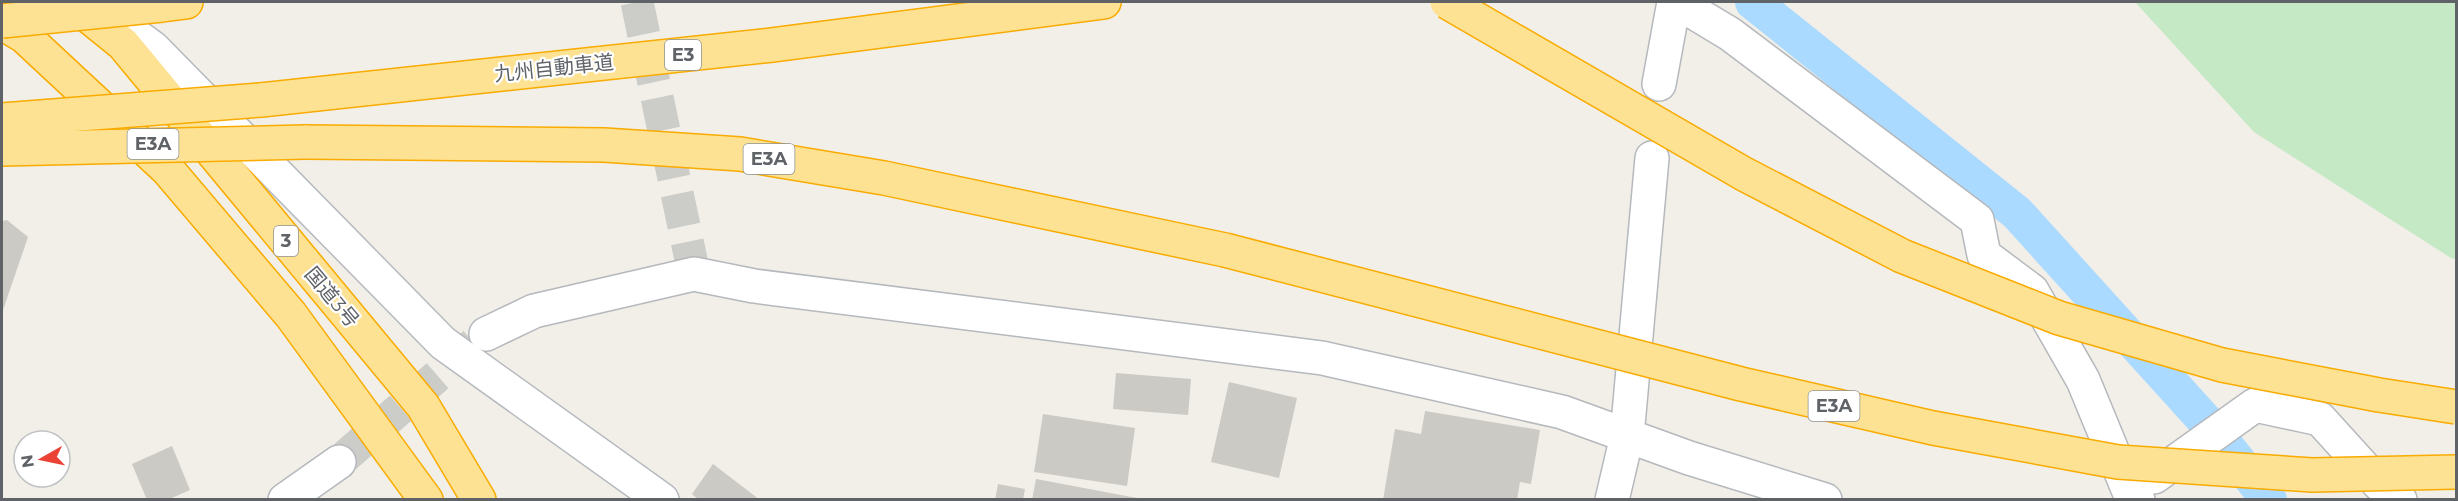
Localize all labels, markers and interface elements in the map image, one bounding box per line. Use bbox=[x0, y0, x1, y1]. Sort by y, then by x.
road number: E3 bbox=[665, 40, 701, 70]
street label: 九州自動車道 bbox=[493, 50, 615, 86]
road number: E3A bbox=[128, 129, 178, 159]
road number: E3A bbox=[744, 144, 794, 174]
road number: 3 bbox=[274, 226, 298, 256]
street label: 国道3号 bbox=[300, 262, 364, 332]
road number: E3A bbox=[1808, 391, 1860, 421]
north arrow bbox=[12, 429, 72, 489]
text: N bbox=[17, 453, 38, 469]

